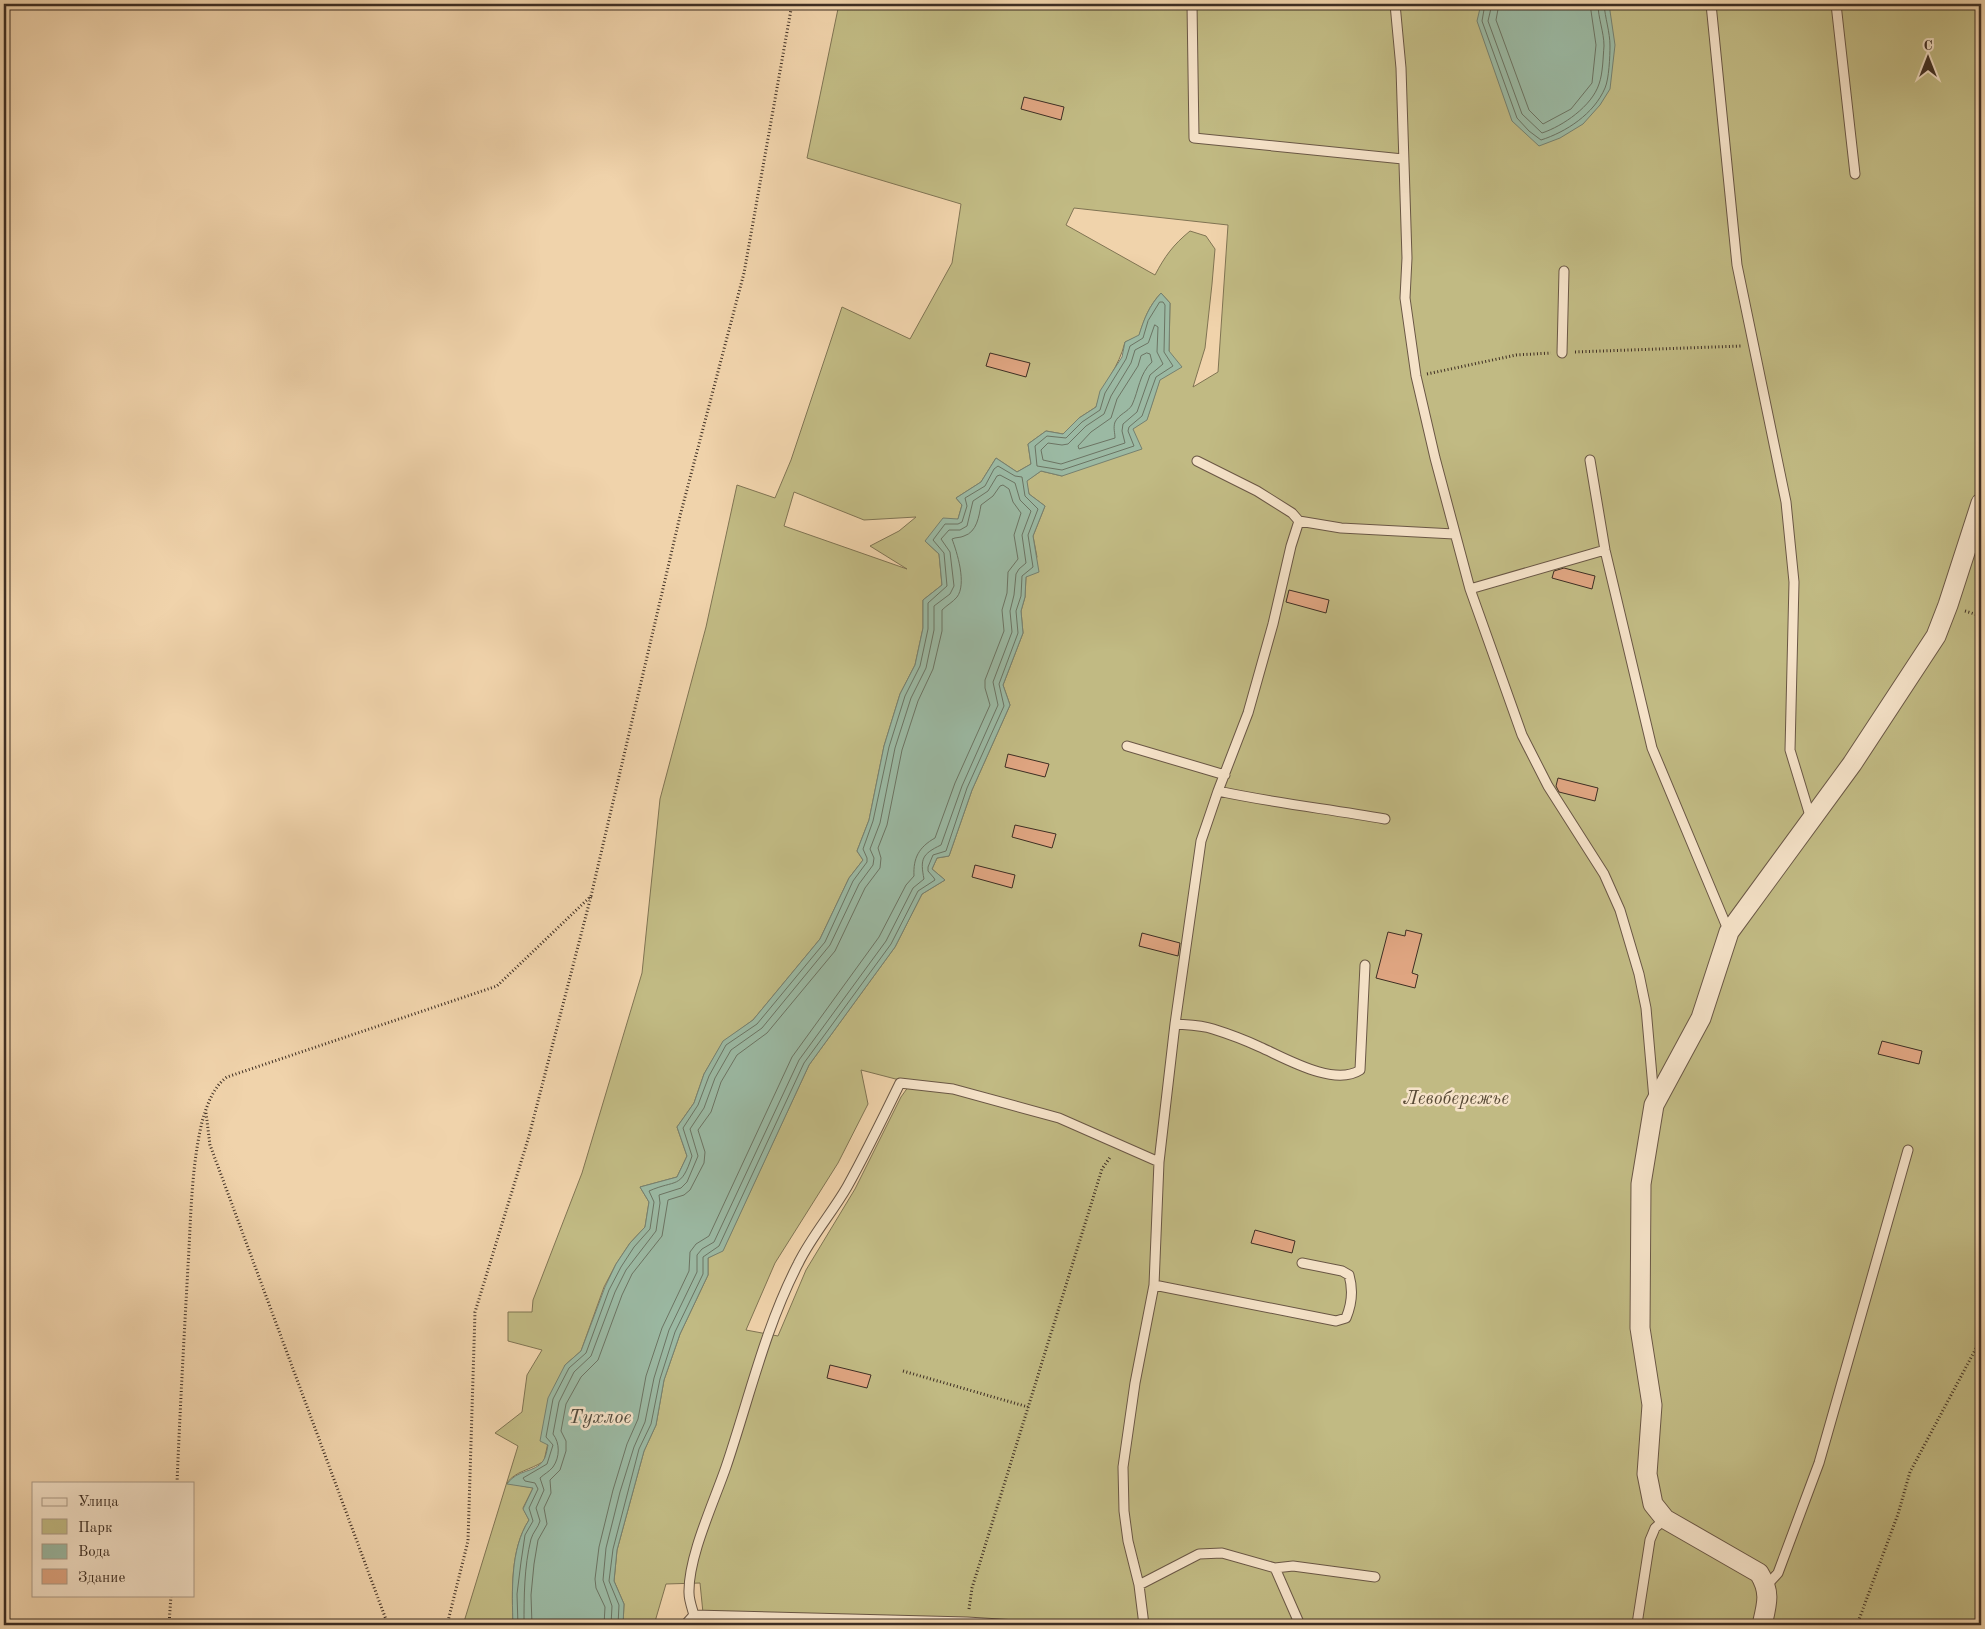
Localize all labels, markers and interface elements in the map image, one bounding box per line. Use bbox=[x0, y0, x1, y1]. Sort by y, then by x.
north arrow bbox=[1902, 32, 1952, 82]
text: С bbox=[1923, 39, 1933, 53]
park label: Левобережье bbox=[1403, 1089, 1509, 1109]
water label: Тухлое bbox=[568, 1408, 632, 1428]
legend bbox=[32, 1482, 195, 1596]
text: Улица bbox=[78, 1495, 119, 1510]
text: Парк bbox=[78, 1521, 113, 1536]
text: Вода bbox=[78, 1545, 111, 1560]
text: Здание bbox=[78, 1571, 125, 1586]

